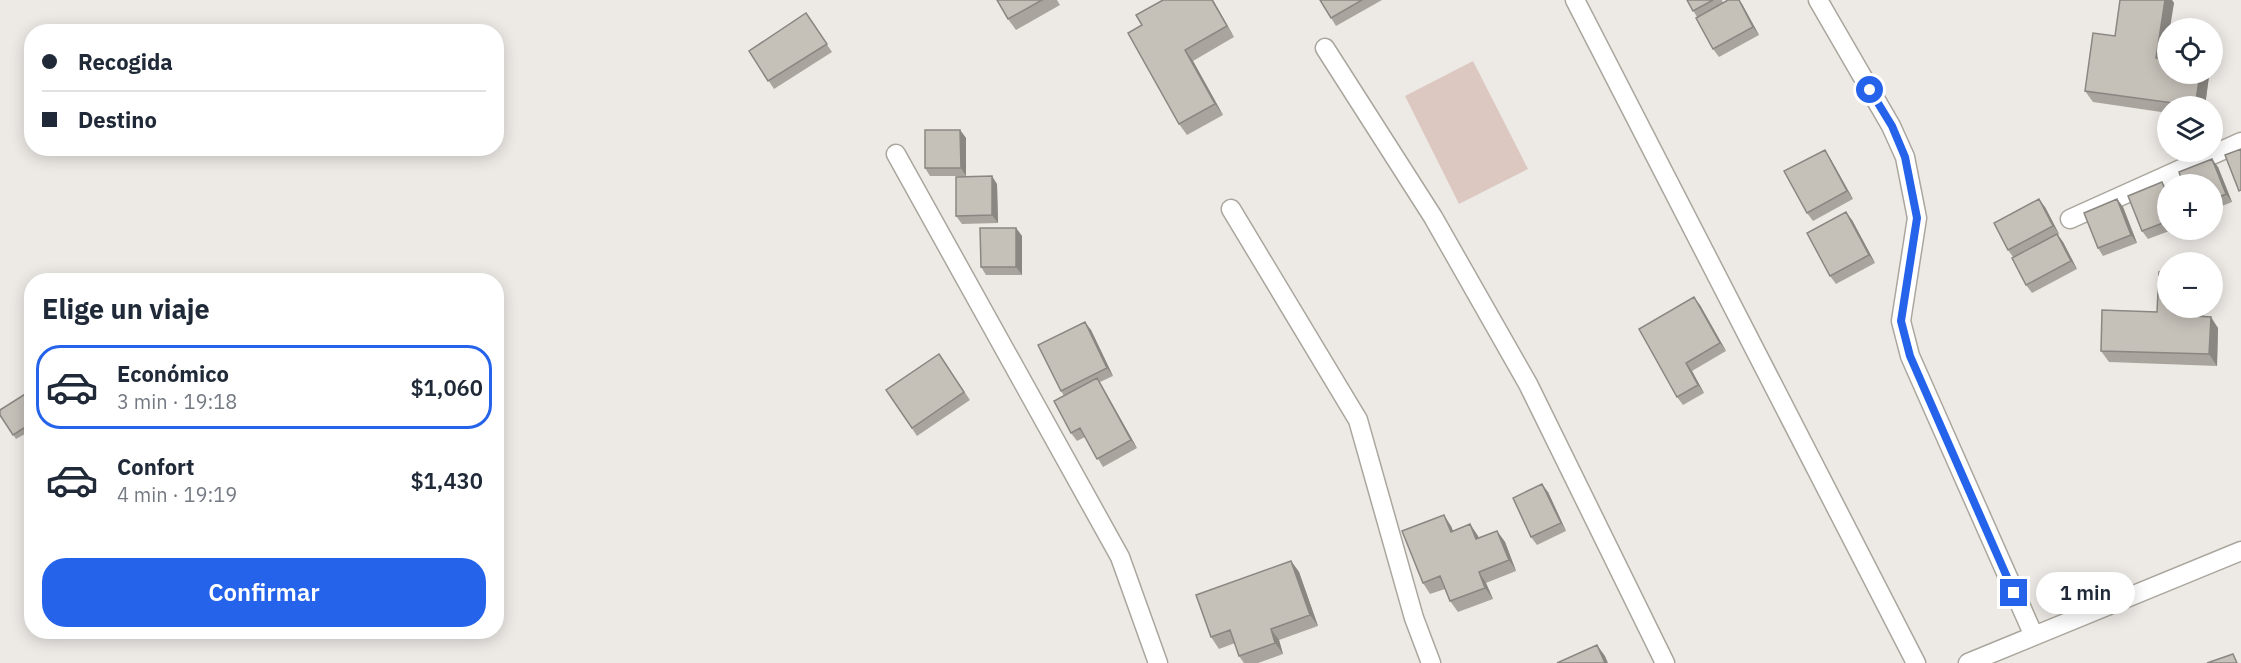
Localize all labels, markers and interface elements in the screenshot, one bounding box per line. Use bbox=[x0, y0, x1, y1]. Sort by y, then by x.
map controls bbox=[2157, 18, 2223, 318]
button: locate bbox=[2157, 18, 2223, 84]
text: Recogida bbox=[78, 47, 173, 76]
route start bbox=[1856, 76, 1883, 103]
button: layers bbox=[2157, 96, 2223, 162]
text: Destino bbox=[78, 105, 157, 134]
button: + bbox=[2157, 174, 2223, 240]
button: − bbox=[2157, 252, 2223, 318]
text: Elige un viaje bbox=[42, 291, 210, 326]
text: Económico bbox=[117, 359, 229, 388]
icon: car bbox=[45, 360, 99, 414]
text: $1,060 bbox=[410, 373, 483, 402]
text: 3 min · 19:18 bbox=[117, 388, 237, 415]
text: Confort bbox=[117, 452, 195, 481]
icon: car bbox=[45, 453, 99, 507]
text: $1,430 bbox=[410, 466, 483, 495]
text: 4 min · 19:19 bbox=[117, 481, 237, 508]
button: Confirmar bbox=[42, 558, 486, 627]
callout: 1 min bbox=[2035, 572, 2134, 614]
route end bbox=[2000, 579, 2027, 606]
text: 1 min bbox=[2060, 579, 2111, 606]

